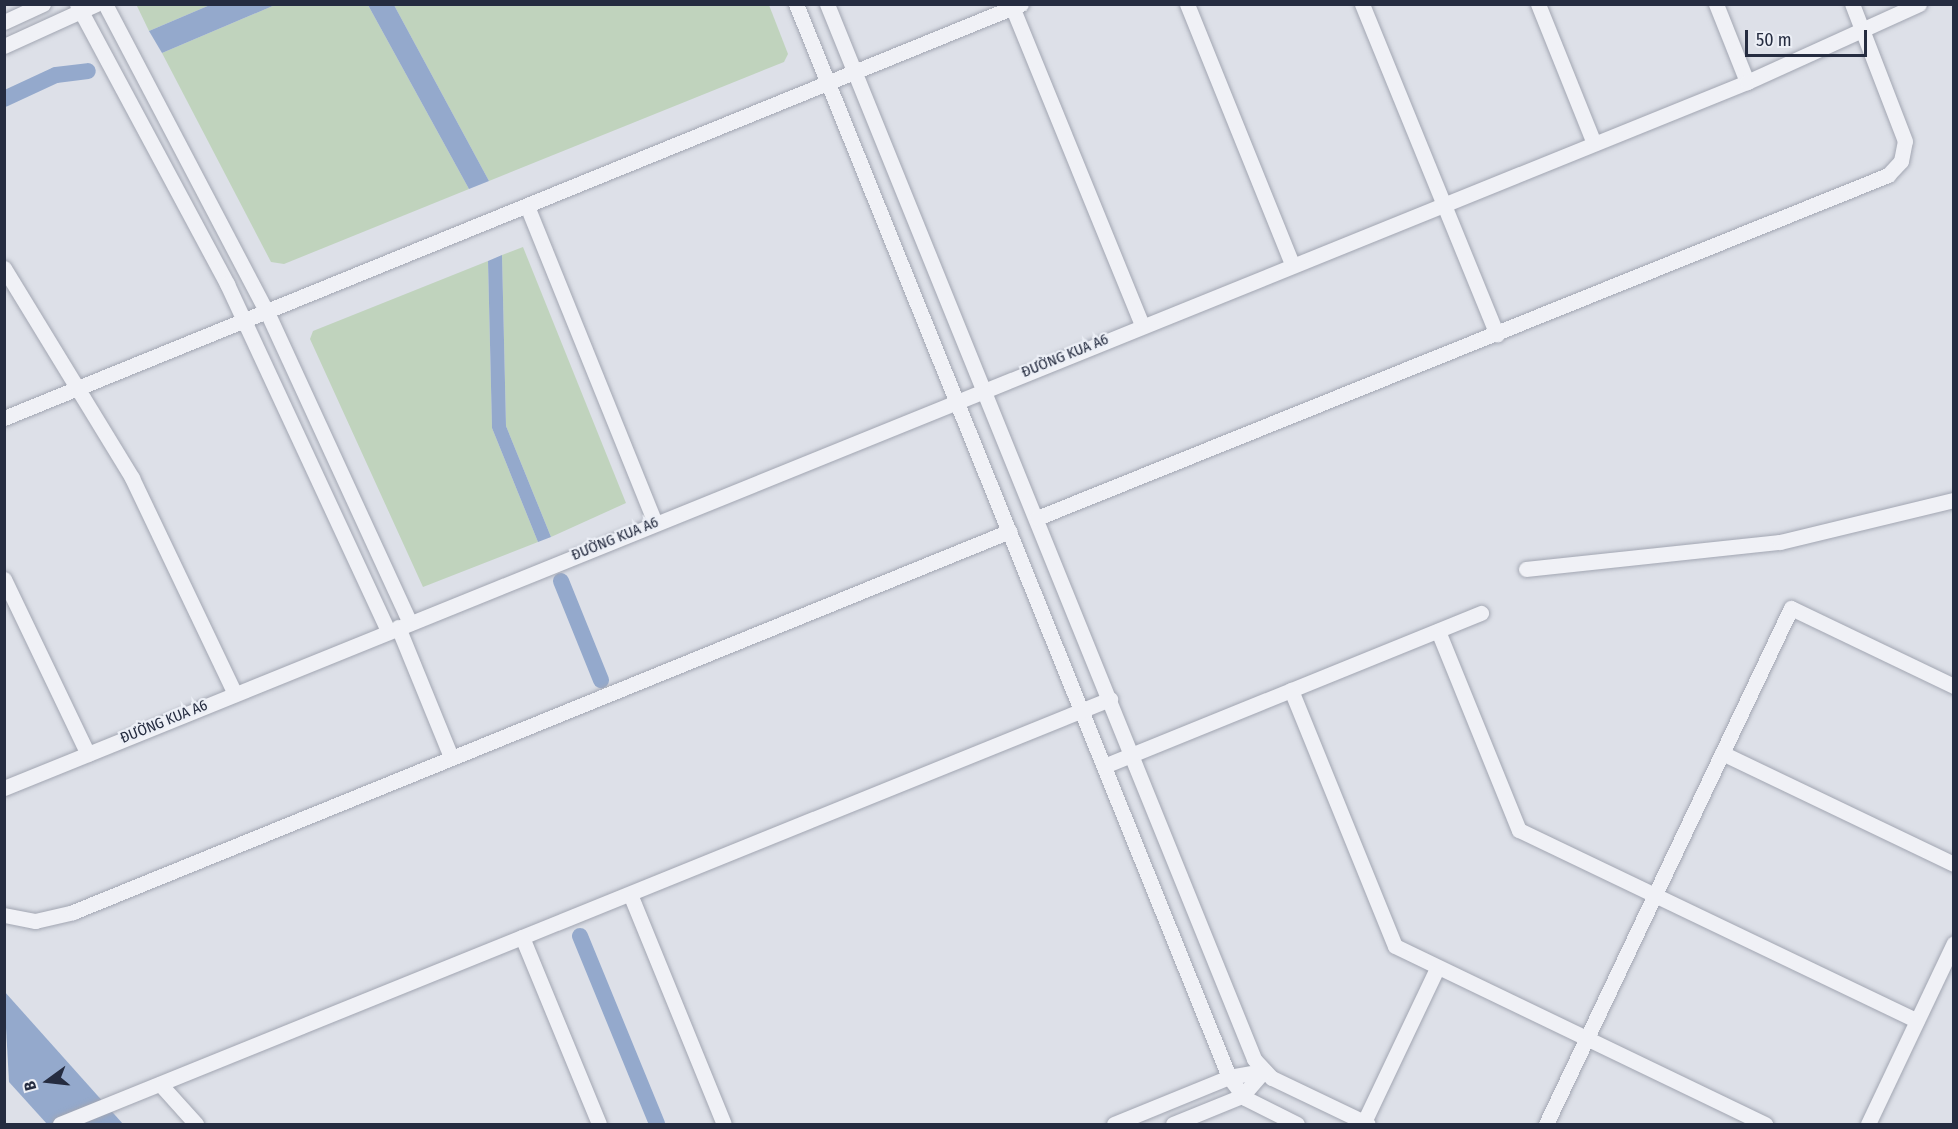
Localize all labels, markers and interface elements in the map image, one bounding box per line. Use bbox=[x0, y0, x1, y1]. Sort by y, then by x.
scale bar bbox=[1748, 18, 1870, 56]
text: 50 m bbox=[1756, 29, 1792, 51]
street label: ĐƯỜNG KUA A6 bbox=[1019, 330, 1111, 382]
street label: ĐƯỜNG KUA A6 bbox=[569, 513, 661, 565]
street label: ĐƯỜNG KUA A6 bbox=[118, 696, 210, 748]
north arrow bbox=[18, 1051, 78, 1111]
text: B bbox=[20, 1079, 40, 1093]

